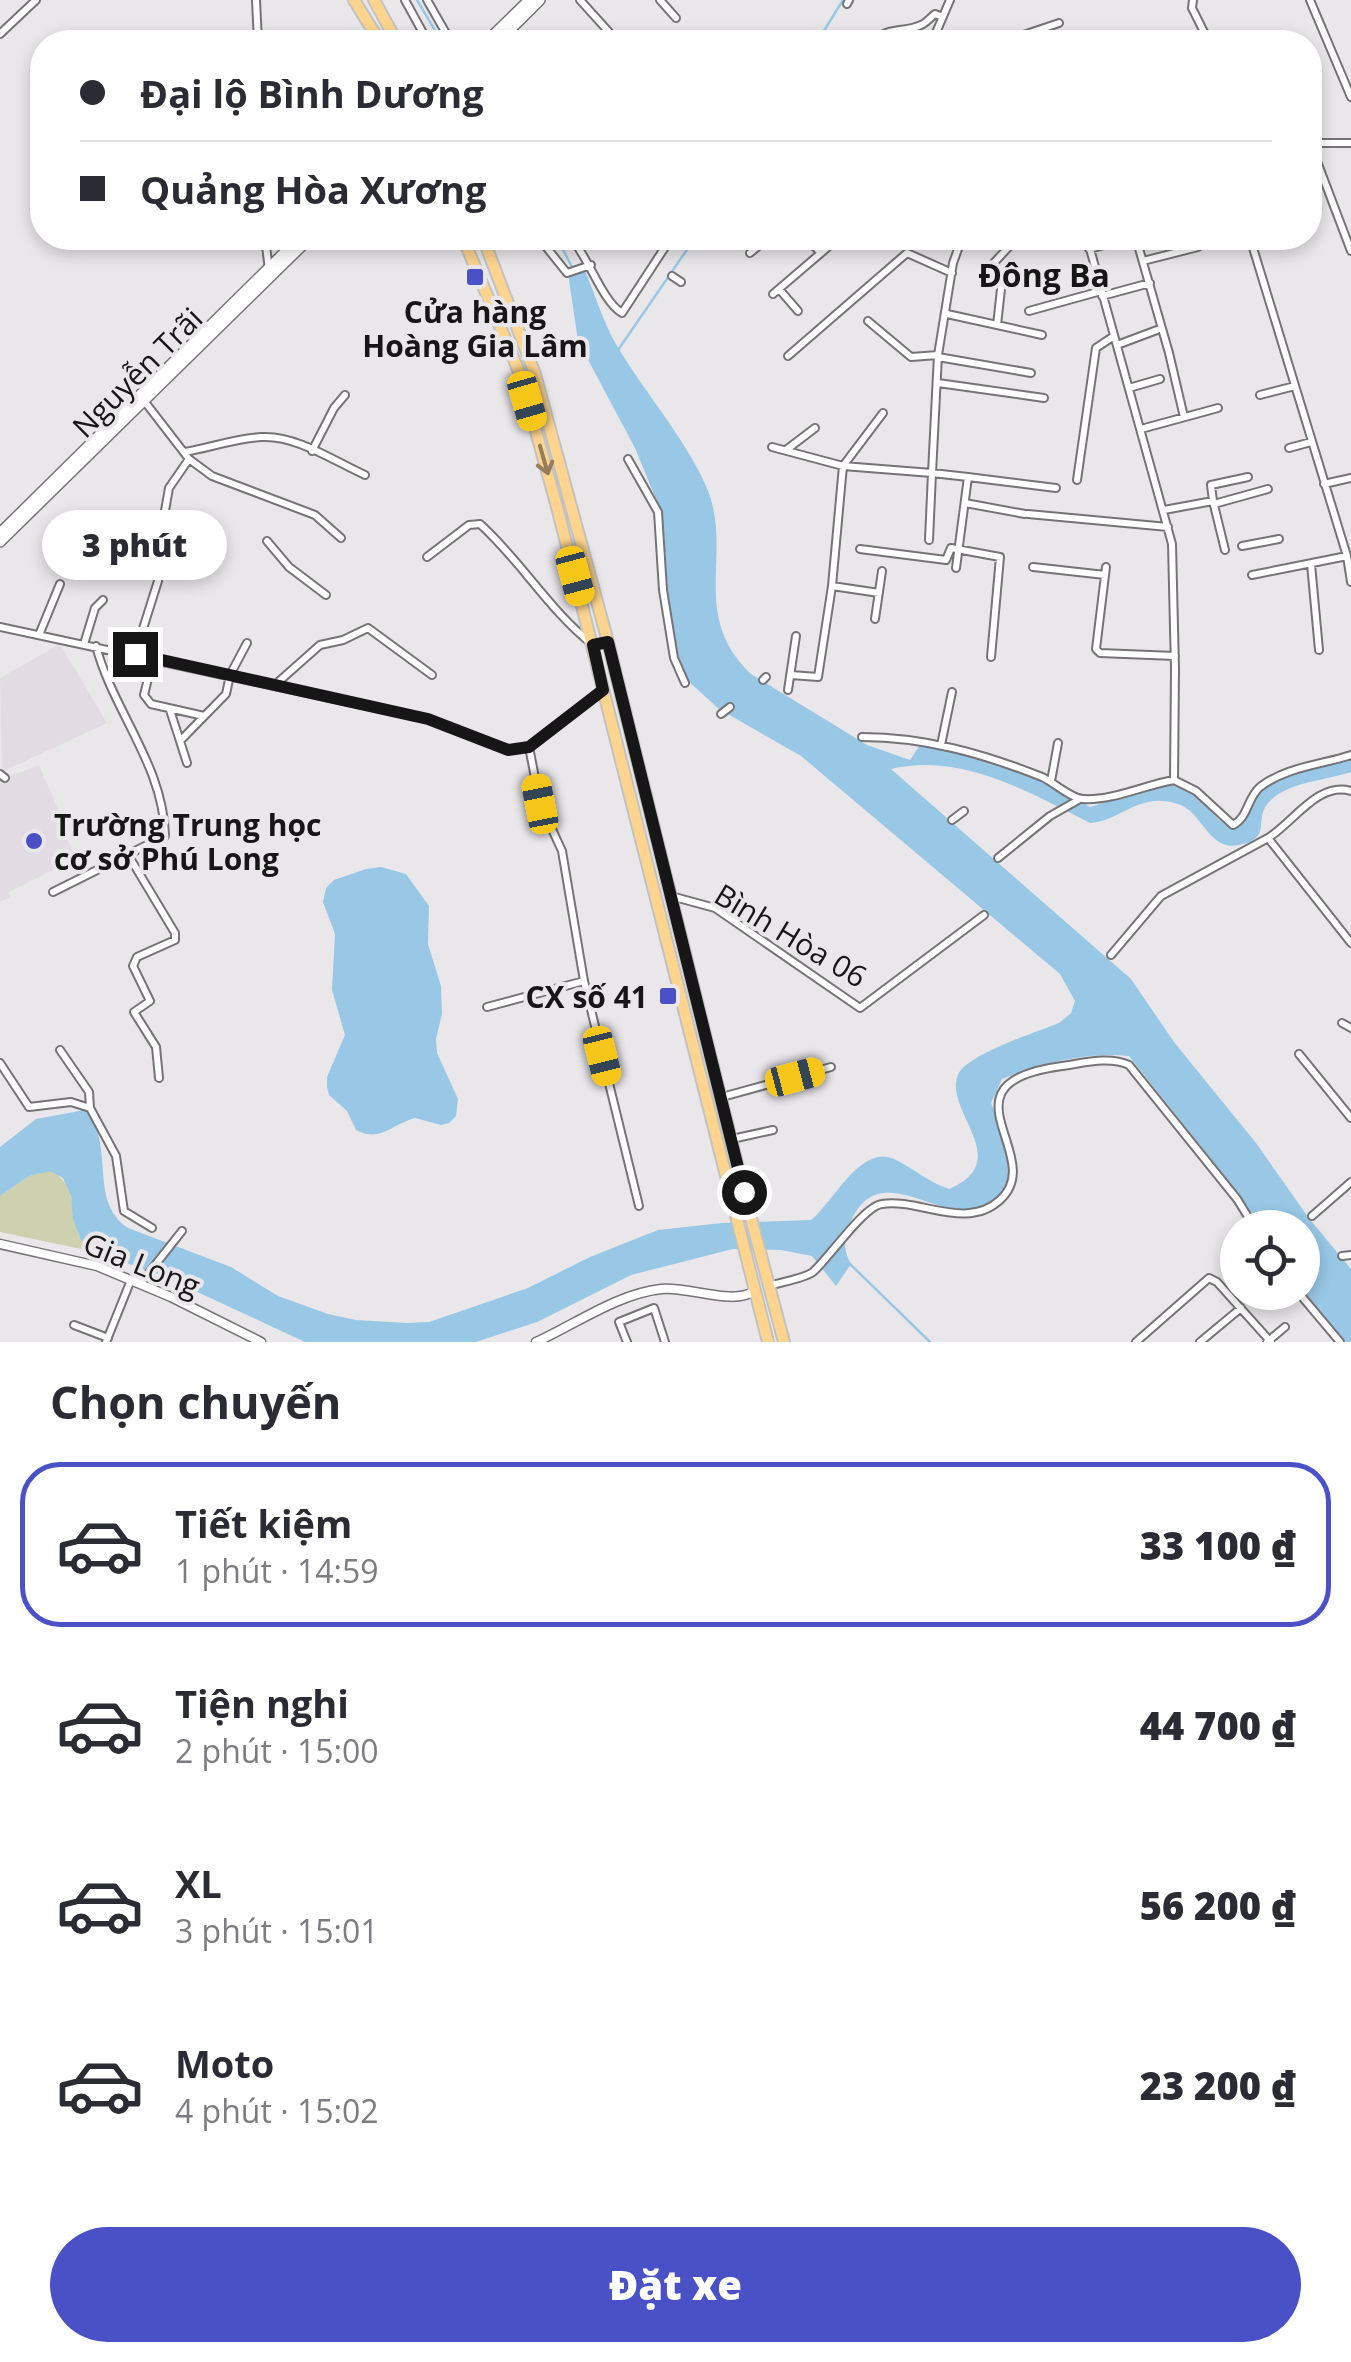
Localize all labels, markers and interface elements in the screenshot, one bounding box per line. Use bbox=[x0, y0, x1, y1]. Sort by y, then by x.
text: Đại lộ Bình Dương bbox=[140, 67, 484, 119]
text: Quảng Hòa Xương bbox=[140, 163, 486, 215]
district label: Đông Ba bbox=[978, 253, 1110, 296]
marker: Cửa hàng Hoàng Gia Lâm bbox=[464, 266, 486, 288]
place label: Cửa hàng Hoàng Gia Lâm bbox=[362, 291, 588, 366]
street label: Nguyễn Trãi bbox=[63, 298, 211, 446]
car bbox=[504, 368, 550, 434]
one-way arrow bbox=[535, 444, 554, 476]
callout: 3 phút bbox=[42, 509, 228, 579]
text: 3 phút bbox=[82, 523, 187, 566]
car bbox=[553, 543, 597, 609]
route end bbox=[113, 632, 158, 677]
car bbox=[520, 772, 560, 836]
place label: Trường Trung học cơ sở Phú Long bbox=[54, 804, 322, 879]
marker: Trường Trung học cơ sở Phú Long bbox=[23, 830, 45, 852]
street label: Bình Hòa 06 bbox=[707, 874, 875, 996]
place label: CX số 41 bbox=[525, 976, 648, 1017]
marker: CX số 41 bbox=[657, 985, 679, 1007]
car bbox=[580, 1023, 624, 1089]
car bbox=[762, 1055, 828, 1099]
route start bbox=[722, 1170, 767, 1215]
map controls bbox=[1220, 1210, 1320, 1310]
button: locate bbox=[1220, 1210, 1320, 1310]
street label: Gia Long bbox=[78, 1222, 206, 1306]
text: Chọn chuyến bbox=[50, 1371, 341, 1432]
text: Tiết kiệm bbox=[175, 1497, 352, 1549]
icon: car bbox=[55, 1500, 145, 1590]
text: 33 100 ₫ bbox=[1140, 1519, 1296, 1571]
text: 1 phút · 14:59 bbox=[175, 1549, 378, 1592]
text: Tiện nghi bbox=[175, 1677, 349, 1729]
icon: car bbox=[55, 1680, 145, 1770]
text: 44 700 ₫ bbox=[1140, 1699, 1296, 1751]
text: 2 phút · 15:00 bbox=[175, 1729, 378, 1772]
text: XL bbox=[175, 1857, 222, 1909]
icon: car bbox=[55, 1860, 145, 1950]
text: 56 200 ₫ bbox=[1140, 1879, 1296, 1931]
text: 3 phút · 15:01 bbox=[175, 1909, 378, 1952]
text: Moto bbox=[175, 2037, 274, 2089]
icon: car bbox=[55, 2040, 145, 2130]
text: 23 200 ₫ bbox=[1140, 2059, 1296, 2111]
text: 4 phút · 15:02 bbox=[175, 2089, 378, 2132]
button: Đặt xe bbox=[50, 2227, 1301, 2342]

